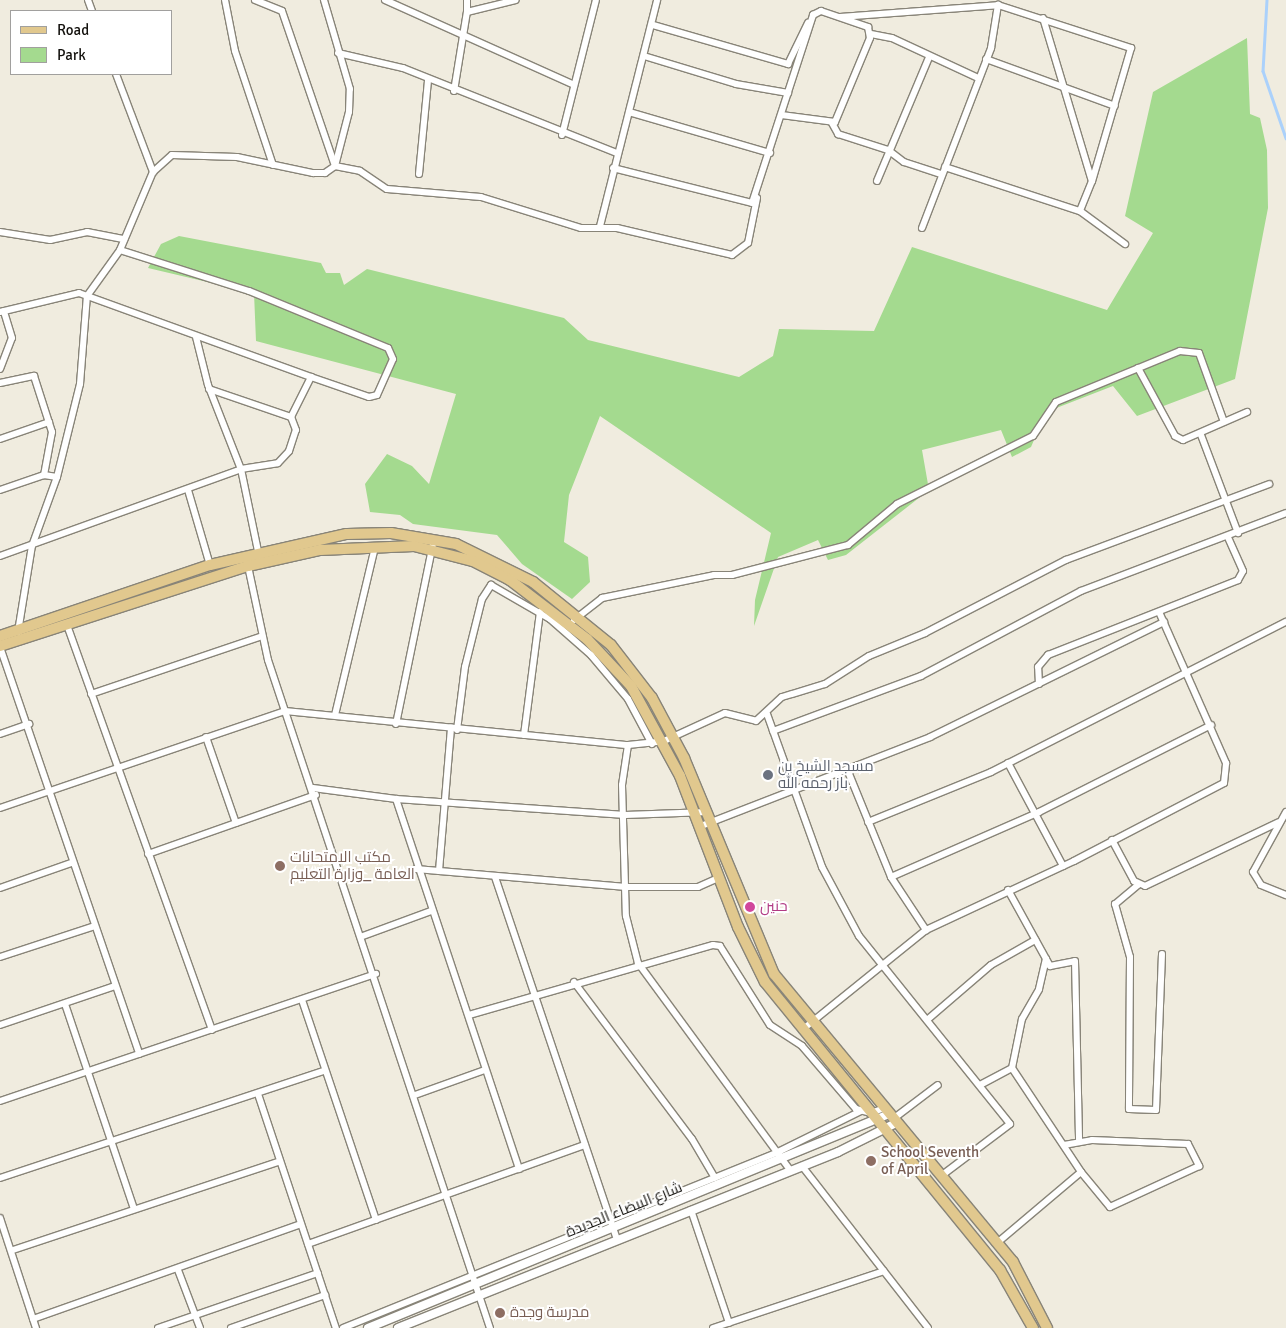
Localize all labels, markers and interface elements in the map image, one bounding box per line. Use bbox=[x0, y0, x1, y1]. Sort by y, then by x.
legend bbox=[10, 10, 172, 75]
text: Road bbox=[57, 21, 89, 39]
text: Park bbox=[57, 46, 86, 64]
place label: مسجد الشيخ بن باز رحمه الله bbox=[778, 757, 874, 792]
marker: مسجد الشيخ بن باز رحمه الله bbox=[762, 769, 774, 781]
place label: مكتب الامتحانات العامة _وزارة التعليم bbox=[290, 848, 415, 883]
marker: مكتب الامتحانات العامة _وزارة التعليم bbox=[274, 860, 286, 872]
place label: حنين bbox=[760, 898, 788, 916]
marker: حنين bbox=[744, 901, 756, 913]
place label: School Seventh of April bbox=[881, 1143, 979, 1178]
marker: School Seventh of April bbox=[865, 1155, 877, 1167]
street label: شارع البيضاء الجديدة bbox=[563, 1178, 685, 1242]
place label: مدرسة وجدة bbox=[510, 1304, 589, 1322]
marker: مدرسة وجدة bbox=[494, 1307, 506, 1319]

